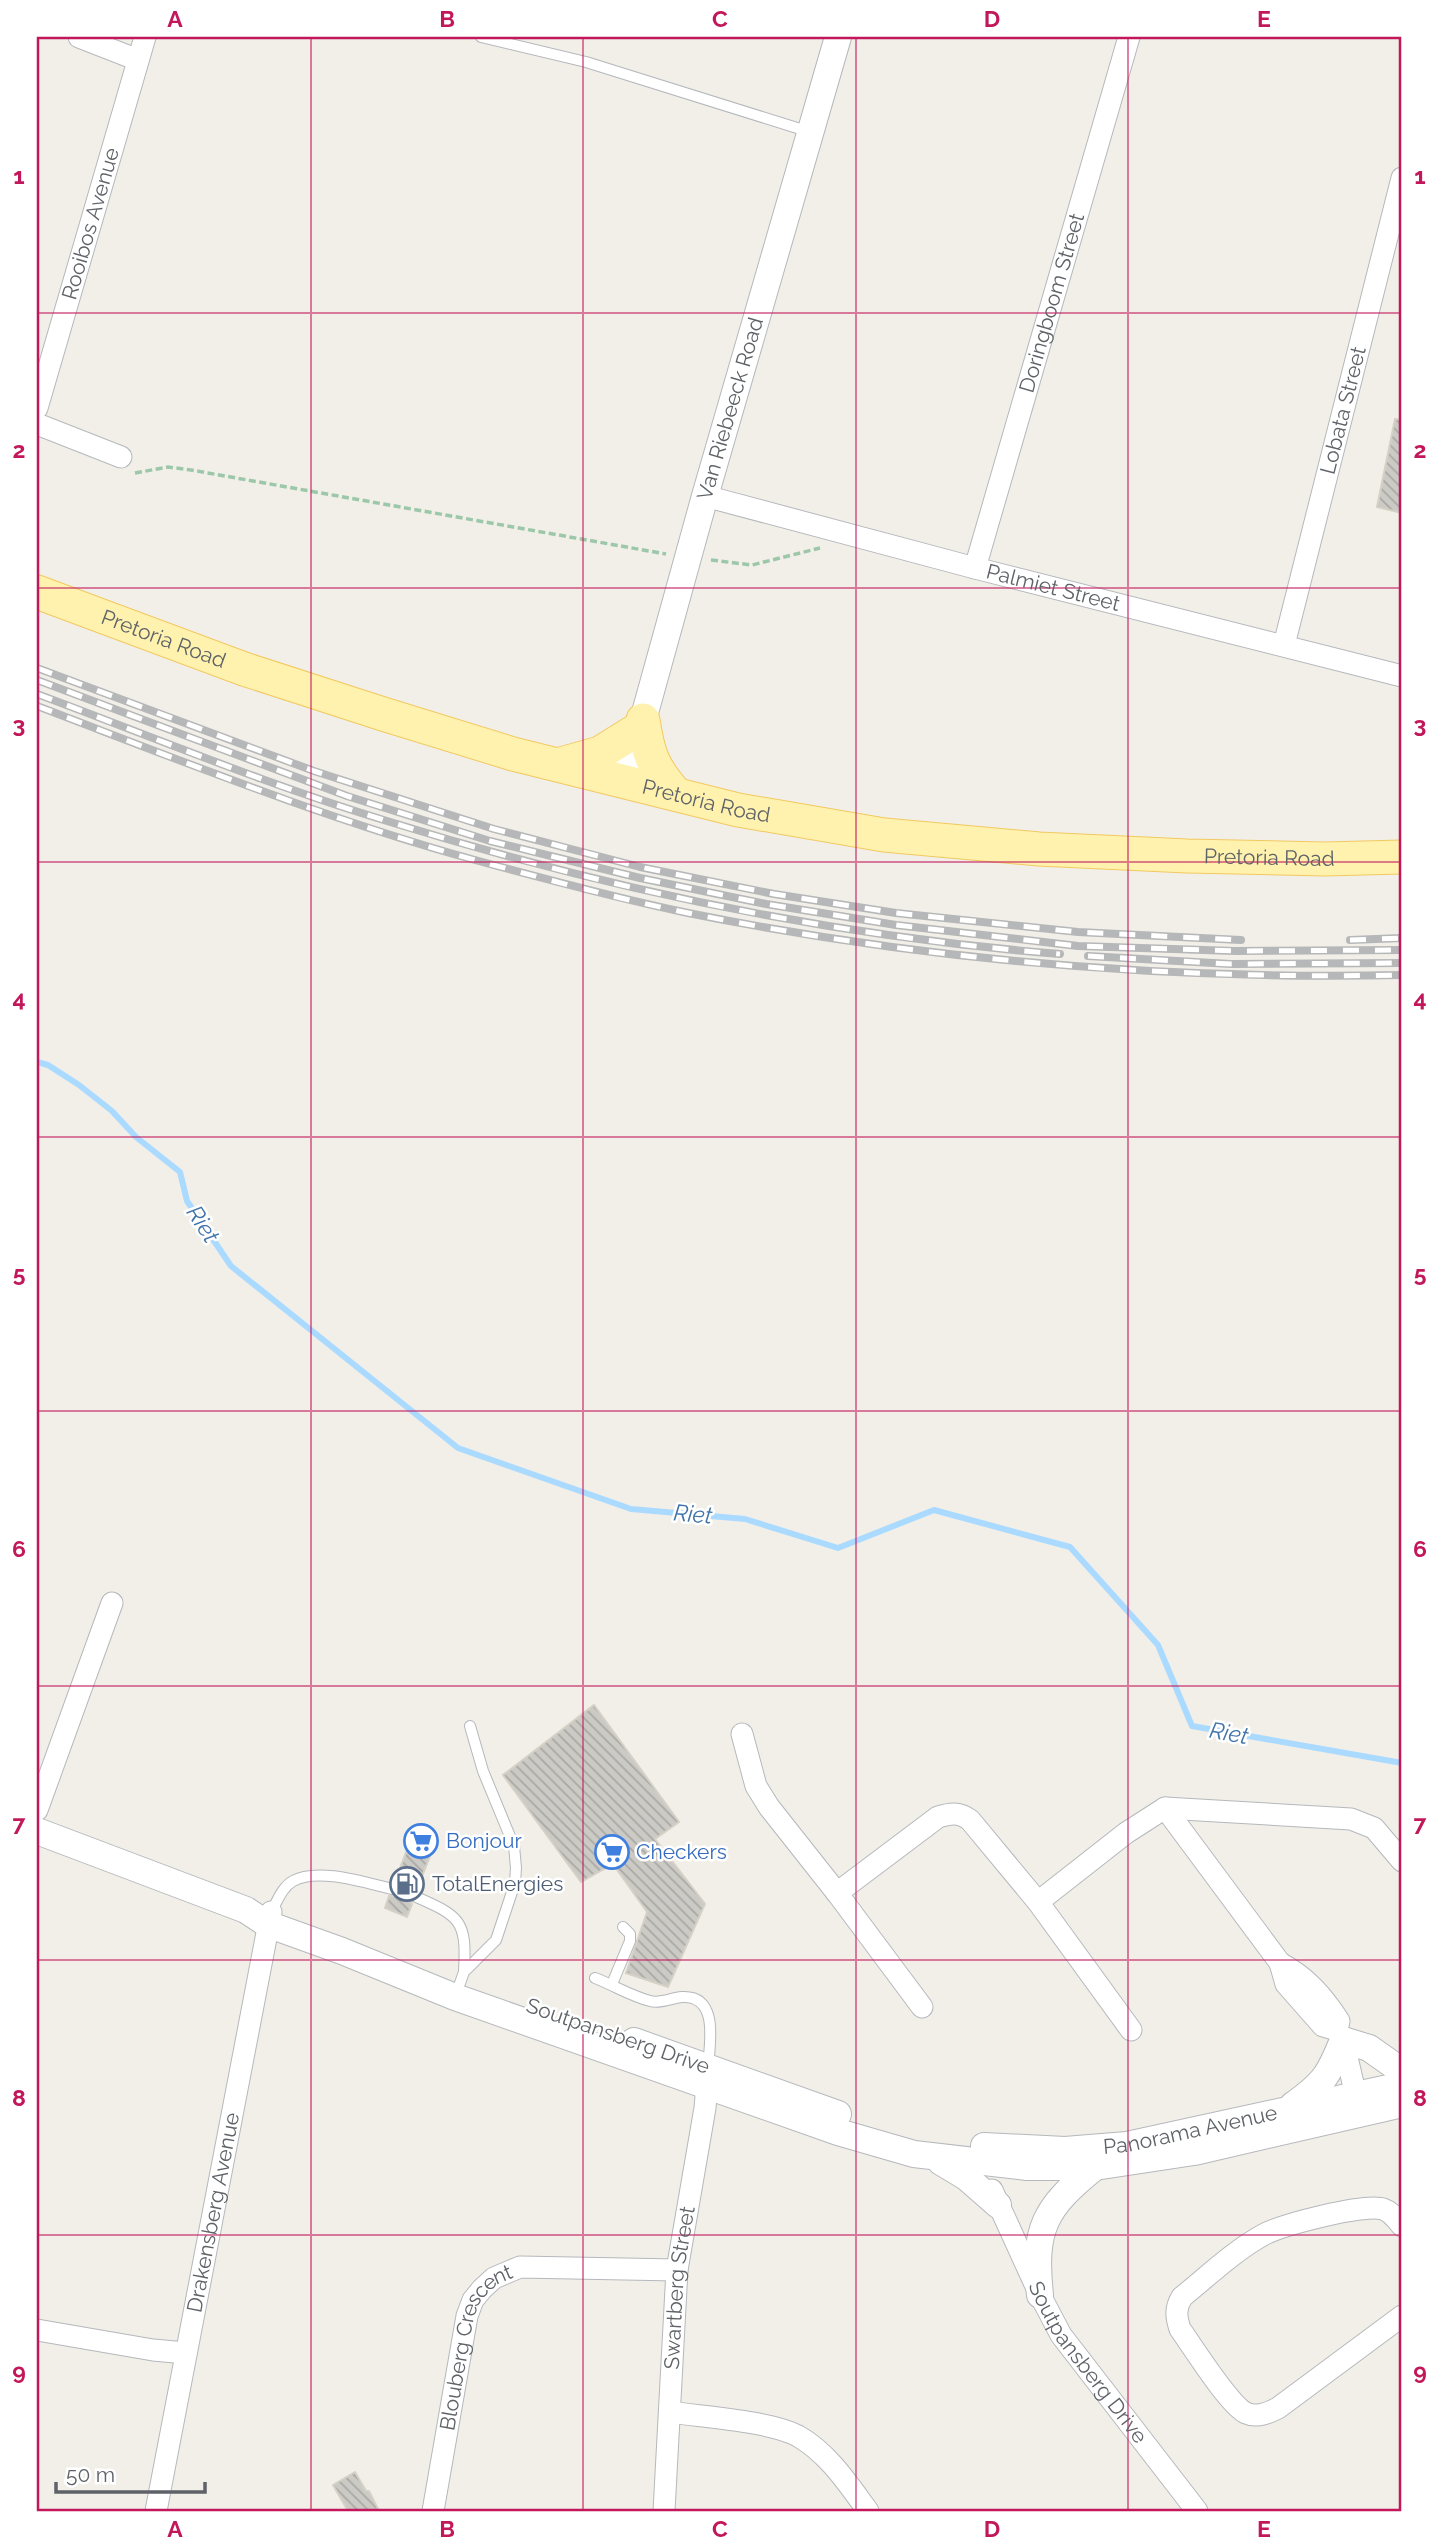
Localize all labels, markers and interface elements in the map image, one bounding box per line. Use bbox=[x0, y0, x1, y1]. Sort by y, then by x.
text: A bbox=[167, 5, 183, 32]
text: B bbox=[439, 5, 455, 32]
text: C bbox=[712, 5, 728, 32]
text: D bbox=[984, 5, 1000, 32]
text: E bbox=[1257, 5, 1271, 32]
street label: Rooibos Avenue bbox=[56, 145, 124, 302]
text: 1 bbox=[13, 162, 25, 189]
text: 1 bbox=[1414, 162, 1426, 189]
street label: Doringboom Street bbox=[1014, 210, 1089, 395]
street label: Van Riebeeck Road bbox=[692, 314, 768, 503]
street label: Lobata Street bbox=[1315, 344, 1371, 477]
text: 2 bbox=[13, 436, 25, 463]
text: 2 bbox=[1414, 436, 1426, 463]
street label: Palmiet Street bbox=[984, 558, 1123, 616]
street label: Pretoria Road bbox=[98, 604, 229, 673]
text: 3 bbox=[13, 711, 25, 738]
text: 3 bbox=[1414, 711, 1426, 738]
street label: Pretoria Road bbox=[640, 774, 772, 827]
street label: Pretoria Road bbox=[1204, 843, 1335, 871]
text: 4 bbox=[12, 985, 26, 1012]
text: 4 bbox=[1413, 985, 1427, 1012]
water label: Riet bbox=[182, 1200, 226, 1248]
text: 5 bbox=[13, 1260, 26, 1287]
text: 5 bbox=[1414, 1260, 1427, 1287]
water label: Riet bbox=[673, 1498, 714, 1529]
text: 6 bbox=[12, 1535, 26, 1562]
text: 6 bbox=[1413, 1535, 1427, 1562]
water label: Riet bbox=[1208, 1716, 1251, 1749]
text: 7 bbox=[13, 1809, 26, 1836]
text: 7 bbox=[1414, 1809, 1427, 1836]
supermarket icon: Bonjour bbox=[402, 1822, 440, 1860]
place label: Bonjour bbox=[446, 1828, 522, 1853]
supermarket icon: Checkers bbox=[593, 1833, 631, 1871]
place label: Checkers bbox=[636, 1839, 727, 1864]
fuel station icon: TotalEnergies bbox=[388, 1865, 426, 1903]
place label: TotalEnergies bbox=[432, 1871, 563, 1896]
street label: Soutpansberg Drive bbox=[523, 1992, 713, 2079]
text: 8 bbox=[12, 2084, 26, 2111]
text: 8 bbox=[1413, 2084, 1427, 2111]
street label: Panorama Avenue bbox=[1102, 2100, 1279, 2159]
street label: Drakensberg Avenue bbox=[181, 2110, 244, 2314]
street label: Swartberg Street bbox=[659, 2204, 700, 2370]
street label: Blouberg Crescent bbox=[434, 2259, 516, 2432]
street label: Soutpansberg Drive bbox=[1023, 2277, 1153, 2448]
text: 9 bbox=[12, 2358, 26, 2385]
text: 9 bbox=[1413, 2358, 1427, 2385]
scale bar bbox=[56, 2450, 205, 2494]
text: 50 m bbox=[66, 2462, 115, 2487]
text: A bbox=[167, 2515, 183, 2542]
text: B bbox=[439, 2515, 455, 2542]
text: C bbox=[712, 2515, 728, 2542]
text: D bbox=[984, 2515, 1000, 2542]
text: E bbox=[1257, 2515, 1271, 2542]

